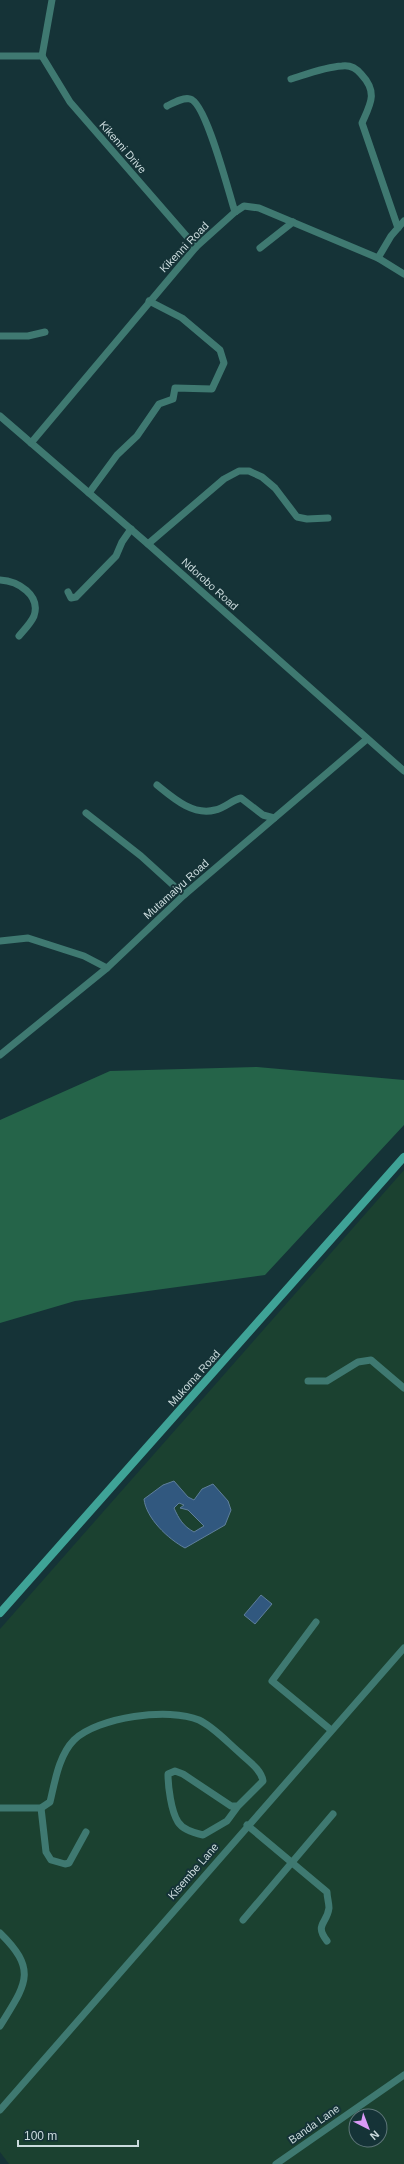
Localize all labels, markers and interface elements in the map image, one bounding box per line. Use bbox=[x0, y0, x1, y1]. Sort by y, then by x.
street label: Kikenni Drive bbox=[97, 119, 149, 175]
street label: Kikenni Road bbox=[157, 219, 211, 275]
street label: Ndorobo Road bbox=[179, 556, 241, 612]
street label: Mutamaiyu Road bbox=[141, 857, 211, 921]
street label: Mukoma Road bbox=[166, 1347, 222, 1409]
street label: Kisembe Lane bbox=[165, 1841, 221, 1901]
street label: Banda Lane bbox=[286, 2102, 342, 2146]
north arrow bbox=[348, 2108, 388, 2148]
scale bar bbox=[18, 2122, 138, 2148]
text: N bbox=[368, 2128, 382, 2143]
text: 100 m bbox=[24, 2129, 57, 2143]

